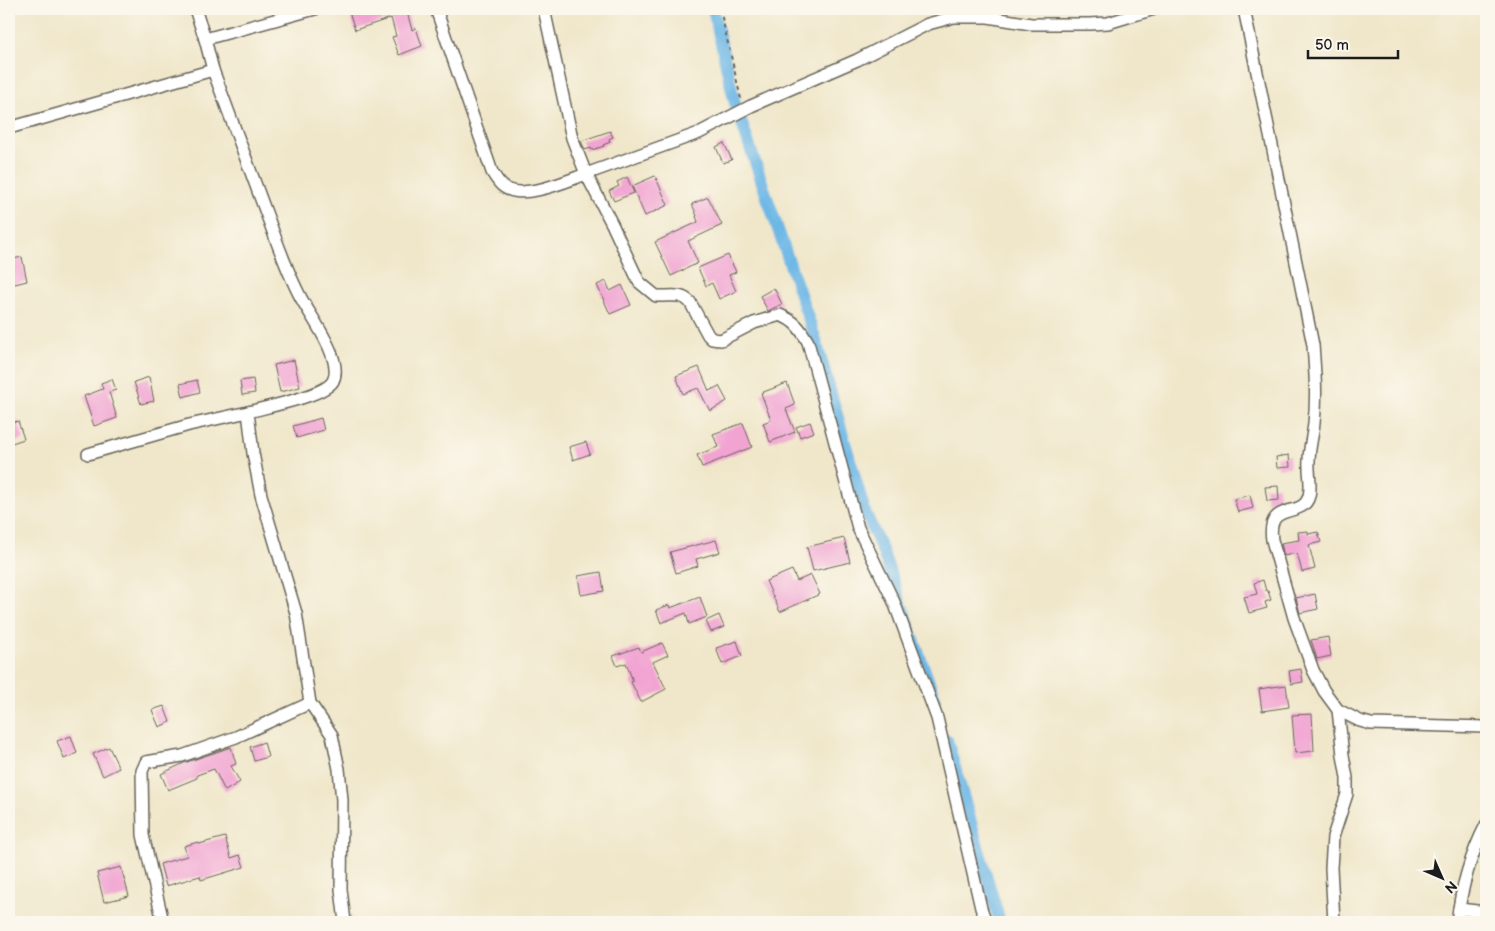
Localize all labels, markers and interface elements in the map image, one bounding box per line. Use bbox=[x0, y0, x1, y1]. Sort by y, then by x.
scale bar bbox=[1308, 28, 1398, 60]
text: 50 m bbox=[1315, 36, 1349, 55]
north arrow bbox=[1418, 854, 1468, 904]
text: N bbox=[1441, 877, 1461, 897]

